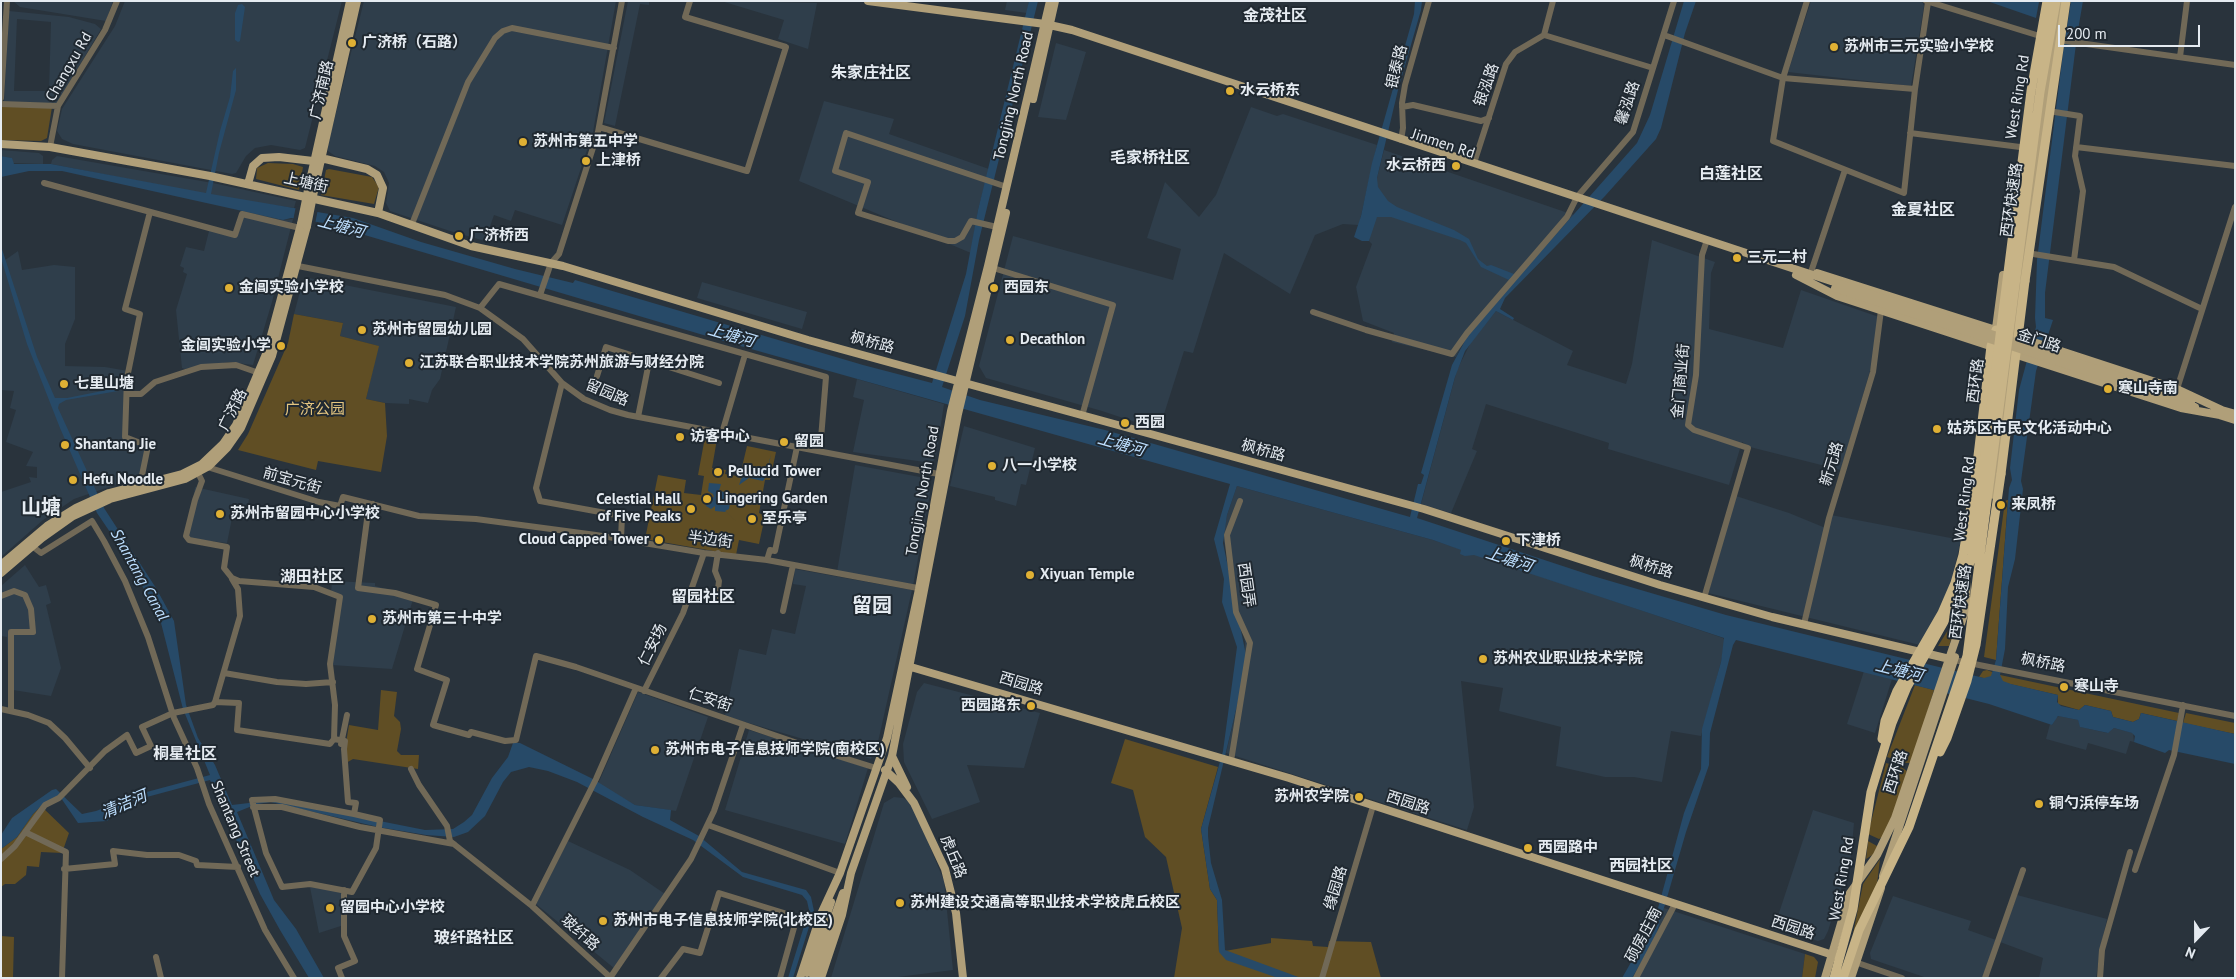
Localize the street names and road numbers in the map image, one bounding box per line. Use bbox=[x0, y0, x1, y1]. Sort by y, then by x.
street label: Changxu Rd bbox=[42, 29, 96, 105]
street label: Tongjing North Road bbox=[990, 30, 1038, 162]
street label: 银泰路 bbox=[1383, 43, 1411, 91]
street label: West Ring Rd bbox=[2002, 54, 2034, 140]
street label: 广济南路 bbox=[306, 59, 338, 121]
street label: 银泓路 bbox=[1471, 61, 1503, 109]
street label: 馨泓路 bbox=[1612, 79, 1644, 127]
street label: Jinmen Rd bbox=[1409, 125, 1477, 163]
street label: 西环快速路 bbox=[1998, 162, 2026, 238]
street label: 上塘街 bbox=[282, 169, 330, 197]
street label: 金门路 bbox=[2015, 325, 2063, 357]
street label: 枫桥路 bbox=[848, 328, 896, 358]
street label: 金门商业街 bbox=[1669, 343, 1693, 419]
street label: 西环路 bbox=[1964, 358, 1988, 404]
street label: 留园路 bbox=[583, 376, 631, 410]
street label: 广济路 bbox=[215, 386, 251, 434]
street label: Tongjing North Road bbox=[903, 425, 943, 557]
street label: 枫桥路 bbox=[1239, 436, 1287, 466]
street label: 新元路 bbox=[1817, 440, 1847, 488]
street label: West Ring Rd bbox=[1951, 456, 1979, 542]
street label: 前宝元街 bbox=[261, 464, 323, 498]
street label: 半边街 bbox=[687, 528, 733, 552]
street label: 枫桥路 bbox=[1627, 552, 1675, 582]
street label: 西园弄 bbox=[1234, 561, 1258, 609]
street label: 西环快速路 bbox=[1947, 564, 1975, 640]
street label: 仁安场 bbox=[635, 621, 671, 669]
street label: 枫桥路 bbox=[2019, 650, 2067, 676]
street label: 西园路 bbox=[997, 669, 1045, 699]
street label: 仁安街 bbox=[686, 684, 734, 716]
street label: 西环路 bbox=[1880, 748, 1912, 796]
street label: Shantang Street bbox=[207, 778, 263, 880]
street label: 西园路 bbox=[1384, 787, 1432, 819]
street label: 虎丘路 bbox=[936, 833, 970, 881]
street label: West Ring Rd bbox=[1826, 836, 1858, 922]
street label: 缘园路 bbox=[1321, 864, 1351, 912]
street label: 硕房庄南 bbox=[1622, 904, 1666, 966]
street label: 玻纤路 bbox=[557, 911, 603, 955]
street label: 西园路 bbox=[1769, 912, 1817, 944]

